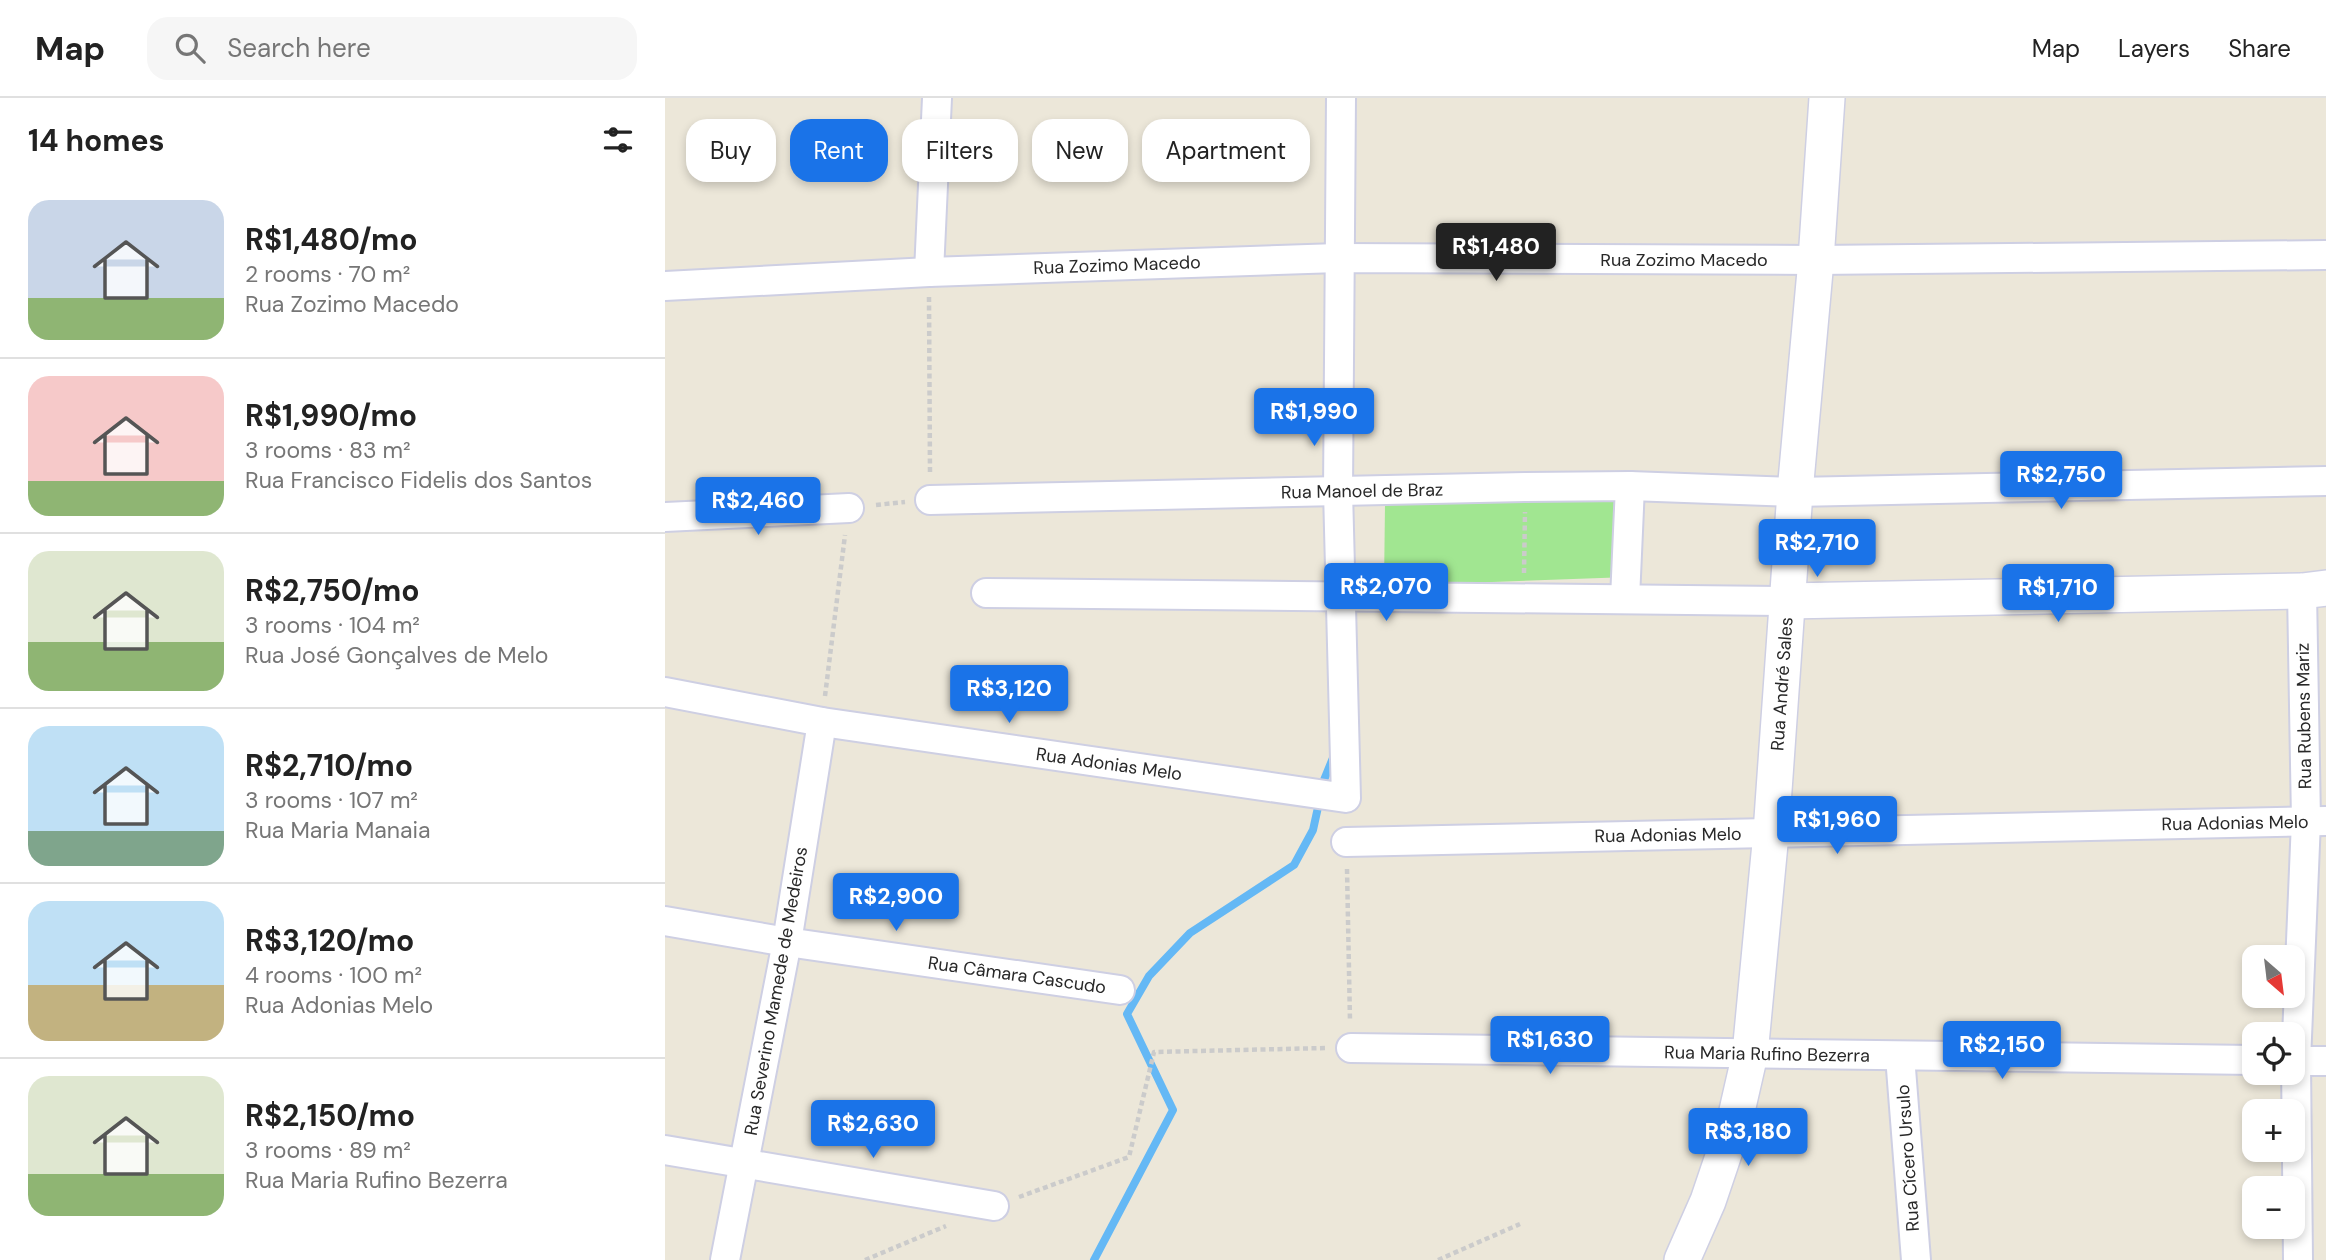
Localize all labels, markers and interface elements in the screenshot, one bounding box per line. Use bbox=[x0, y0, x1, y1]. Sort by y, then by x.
search box bbox=[147, 17, 637, 80]
text: Map bbox=[35, 27, 105, 70]
icon: search bbox=[171, 29, 209, 67]
text: Search here bbox=[227, 31, 371, 65]
text: Map bbox=[2032, 33, 2080, 64]
text: Layers bbox=[2118, 33, 2190, 64]
text: Share bbox=[2228, 33, 2291, 64]
chip: Buy bbox=[686, 119, 776, 182]
chip: Rent bbox=[790, 119, 888, 182]
chip: Filters bbox=[902, 119, 1018, 182]
chip: New bbox=[1032, 119, 1128, 182]
chip: Apartment bbox=[1142, 119, 1310, 182]
text: 14 homes bbox=[28, 121, 165, 160]
icon: filters bbox=[599, 121, 637, 159]
text: R$1,480/mo bbox=[245, 220, 418, 259]
pin: R$1,480 bbox=[1431, 223, 1561, 283]
icon: home bbox=[84, 228, 168, 312]
text: R$1,480 bbox=[1452, 231, 1540, 261]
street label: Rua Zozimo Macedo bbox=[1600, 248, 1768, 272]
street label: Rua Zozimo Macedo bbox=[1033, 250, 1201, 280]
text: 2 rooms · 70 m² bbox=[245, 259, 410, 289]
text: Rua Zozimo Macedo bbox=[245, 289, 459, 319]
pin: R$1,990 bbox=[1249, 388, 1379, 448]
text: R$1,990/mo bbox=[245, 396, 417, 435]
text: R$1,990 bbox=[1270, 396, 1358, 426]
icon: home bbox=[84, 404, 168, 488]
text: 3 rooms · 83 m² bbox=[245, 435, 411, 465]
pin: R$2,750 bbox=[1996, 452, 2126, 511]
text: R$2,750 bbox=[2016, 459, 2106, 489]
text: Rua Francisco Fidelis dos Santos bbox=[245, 465, 592, 495]
pin: R$2,460 bbox=[693, 478, 823, 537]
street label: Rua Manoel de Braz bbox=[1281, 478, 1443, 504]
text: R$2,460 bbox=[711, 485, 805, 515]
pin: R$2,710 bbox=[1752, 519, 1882, 579]
text: R$2,710 bbox=[1775, 527, 1859, 557]
pin: R$2,070 bbox=[1321, 564, 1451, 623]
pin: R$1,710 bbox=[1993, 564, 2123, 624]
text: R$2,750/mo bbox=[245, 571, 419, 610]
text: R$2,070 bbox=[1340, 571, 1432, 601]
text: R$1,710 bbox=[2018, 572, 2098, 602]
icon: home bbox=[84, 579, 168, 663]
text: 3 rooms · 104 m² bbox=[245, 610, 420, 640]
street label: Rua André Sales bbox=[1765, 616, 1799, 752]
text: Rua José Gonçalves de Melo bbox=[245, 640, 549, 670]
street label: Rua Rubens Mariz bbox=[2291, 643, 2317, 789]
pin: R$3,120 bbox=[944, 666, 1074, 725]
text: R$3,120 bbox=[966, 673, 1052, 703]
street label: Rua Adonias Melo bbox=[1034, 742, 1184, 786]
text: R$2,710/mo bbox=[245, 746, 413, 785]
icon: home bbox=[84, 754, 168, 838]
text: 3 rooms · 107 m² bbox=[245, 785, 418, 815]
pin: R$1,960 bbox=[1772, 796, 1902, 856]
text: R$1,960 bbox=[1793, 804, 1881, 834]
street label: Rua Adonias Melo bbox=[2161, 810, 2309, 836]
text: Rua Maria Manaia bbox=[245, 815, 431, 845]
street label: Rua Adonias Melo bbox=[1594, 822, 1742, 848]
street label: Rua Severino Mamede de Medeiros bbox=[739, 845, 813, 1137]
pin: R$2,900 bbox=[831, 874, 961, 933]
text: R$2,900 bbox=[849, 881, 943, 911]
text: R$3,120/mo bbox=[245, 921, 414, 960]
icon: home bbox=[84, 929, 168, 1013]
north arrow bbox=[2242, 945, 2305, 1008]
map controls bbox=[2242, 945, 2305, 1239]
street label: Rua Câmara Cascudo bbox=[926, 951, 1108, 999]
text: 4 rooms · 100 m² bbox=[245, 960, 422, 990]
text: Rua Adonias Melo bbox=[245, 990, 433, 1020]
pin: R$1,630 bbox=[1485, 1016, 1615, 1076]
pin: R$2,150 bbox=[1937, 1021, 2067, 1081]
button: locate bbox=[2242, 1022, 2305, 1085]
text: R$1,630 bbox=[1506, 1024, 1594, 1054]
text: R$2,150 bbox=[1959, 1029, 2045, 1059]
street label: Rua Maria Rufino Bezerra bbox=[1664, 1040, 1870, 1068]
street label: Rua Cícero Ursulo bbox=[1891, 1084, 1925, 1232]
text: R$2,150/mo bbox=[245, 1096, 415, 1135]
button: + bbox=[2242, 1099, 2305, 1162]
pin: R$2,630 bbox=[808, 1100, 938, 1160]
icon: home bbox=[84, 1104, 168, 1188]
text: R$2,630 bbox=[827, 1108, 919, 1138]
pin: R$3,180 bbox=[1683, 1108, 1813, 1168]
text: R$3,180 bbox=[1704, 1116, 1792, 1146]
text: 3 rooms · 89 m² bbox=[245, 1135, 411, 1165]
text: Rua Maria Rufino Bezerra bbox=[245, 1165, 508, 1195]
button: − bbox=[2242, 1176, 2305, 1239]

